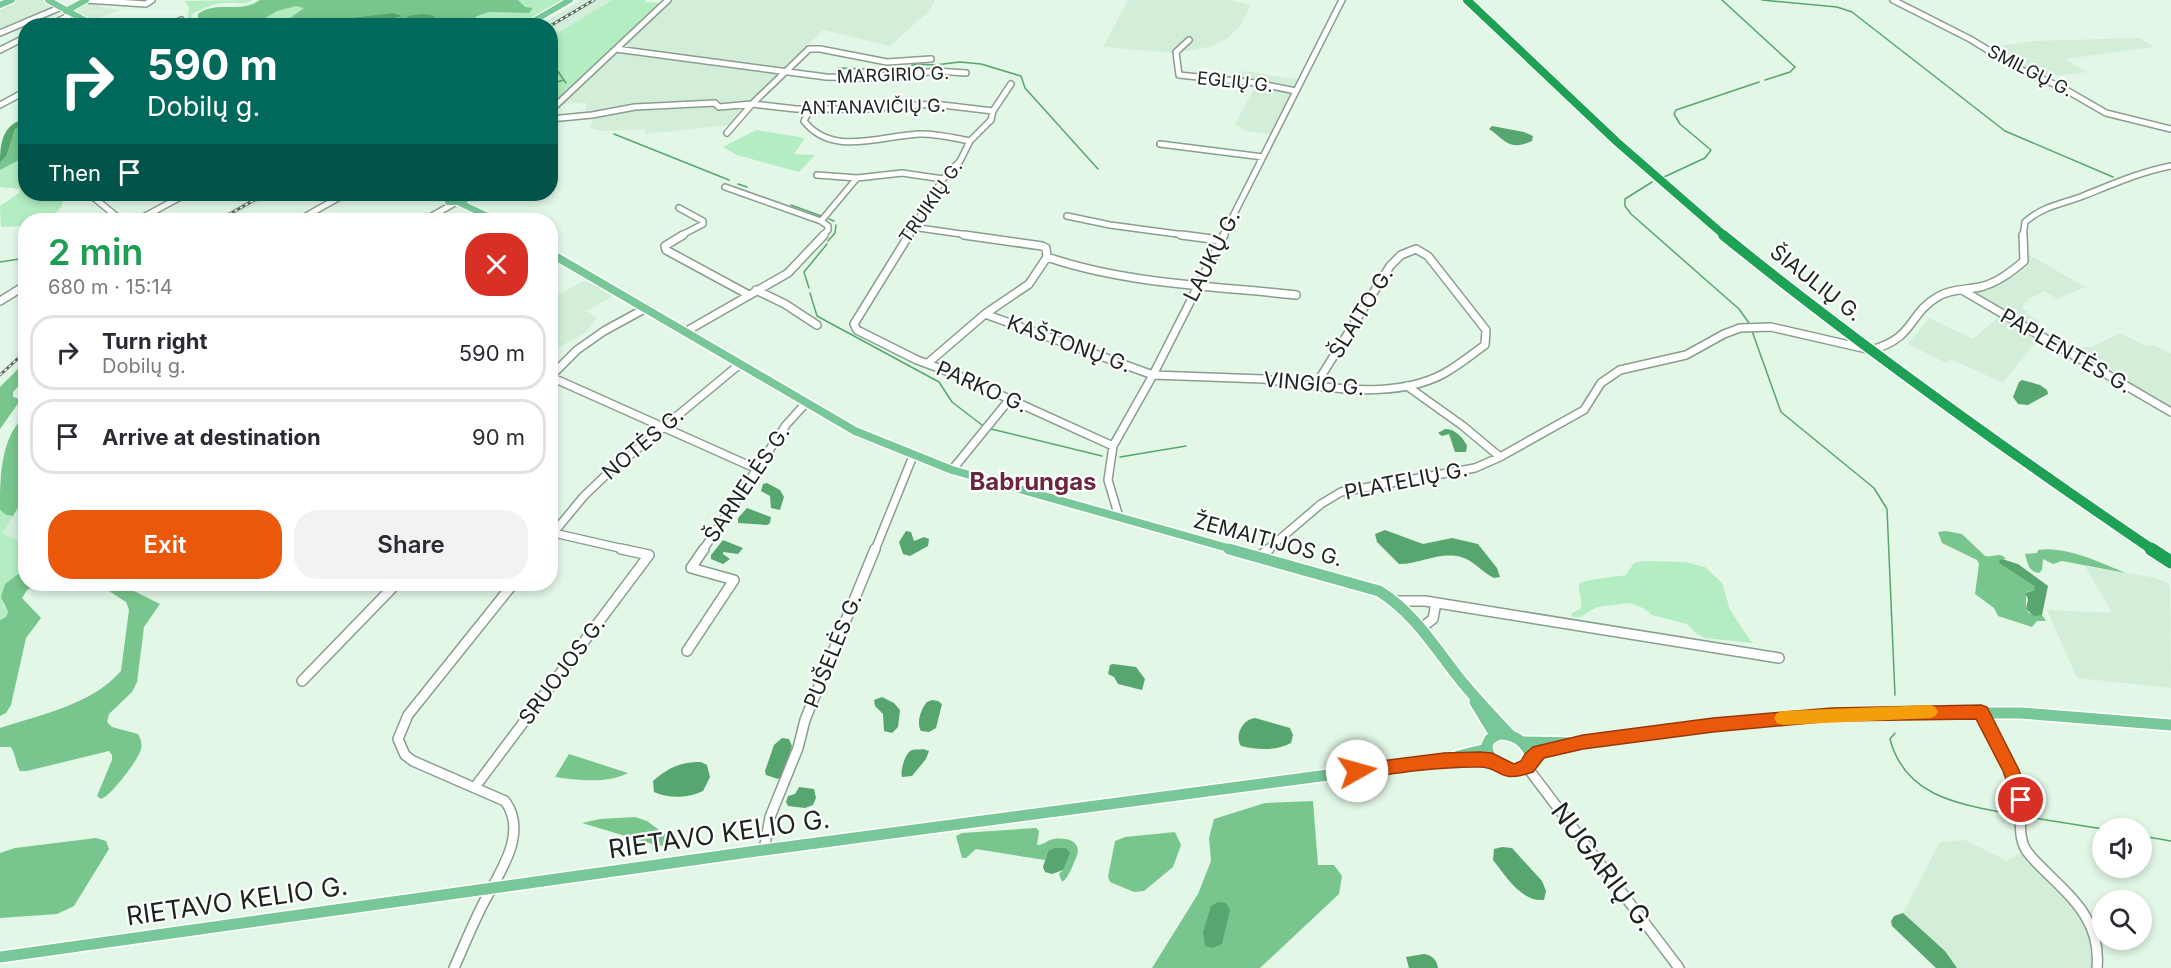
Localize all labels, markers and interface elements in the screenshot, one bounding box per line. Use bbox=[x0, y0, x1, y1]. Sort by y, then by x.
text: 590 m bbox=[147, 39, 278, 90]
street label: SMILGŲ G. bbox=[1984, 40, 2076, 101]
icon: right bbox=[48, 42, 126, 120]
street label: MARGIRIO G. bbox=[836, 62, 950, 87]
street label: EGLIŲ G. bbox=[1196, 67, 1274, 96]
text: Dobilų g. bbox=[147, 90, 260, 123]
street label: ANTANAVIČIŲ G. bbox=[800, 94, 946, 118]
icon: arrive bbox=[113, 156, 146, 189]
street label: TRUIKIŲ G. bbox=[895, 157, 967, 247]
text: Then bbox=[48, 160, 101, 186]
street label: LAUKŲ G. bbox=[1178, 206, 1245, 306]
text: 2 min bbox=[48, 230, 143, 274]
button: close bbox=[465, 233, 528, 296]
street label: ŠIAULIŲ G. bbox=[1765, 239, 1867, 326]
street label: ŠLAITO G. bbox=[1323, 263, 1398, 363]
text: 680 m · 15:14 bbox=[48, 275, 173, 299]
street label: PAPLENTĖS G. bbox=[1996, 302, 2137, 398]
street label: KAŠTONŲ G. bbox=[1004, 310, 1135, 378]
text: Turn right bbox=[102, 328, 208, 354]
icon: right bbox=[51, 336, 84, 369]
text: 590 m bbox=[459, 340, 525, 366]
text: Dobilų g. bbox=[102, 354, 186, 378]
street label: PARKO G. bbox=[933, 355, 1032, 418]
street label: VINGIO G. bbox=[1263, 367, 1365, 400]
street label: NOTĖS G. bbox=[596, 402, 688, 485]
icon: arrive bbox=[51, 420, 84, 453]
street label: ŠARNELĖS G. bbox=[698, 420, 795, 547]
text: Arrive at destination bbox=[102, 424, 321, 450]
text: 90 m bbox=[472, 424, 525, 450]
street label: PLATELIŲ G. bbox=[1342, 456, 1470, 505]
district label: Babrungas bbox=[969, 467, 1097, 496]
street label: ŽEMAITIJOS G. bbox=[1191, 507, 1346, 571]
button: Exit bbox=[48, 510, 282, 579]
button: Share bbox=[294, 510, 528, 579]
street label: PUŠELĖS G. bbox=[797, 590, 867, 711]
street label: SRUOJOS G. bbox=[513, 612, 610, 729]
position arrow bbox=[1325, 739, 1389, 803]
pin bbox=[1995, 774, 2046, 825]
icon: arrive bbox=[2004, 783, 2037, 816]
street label: NUGARIŲ G. bbox=[1545, 796, 1662, 937]
street label: RIETAVO KELIO G. bbox=[606, 803, 832, 864]
map controls bbox=[2092, 818, 2152, 950]
button: sound bbox=[2092, 818, 2152, 878]
street label: RIETAVO KELIO G. bbox=[124, 870, 350, 931]
button: search bbox=[2092, 890, 2152, 950]

